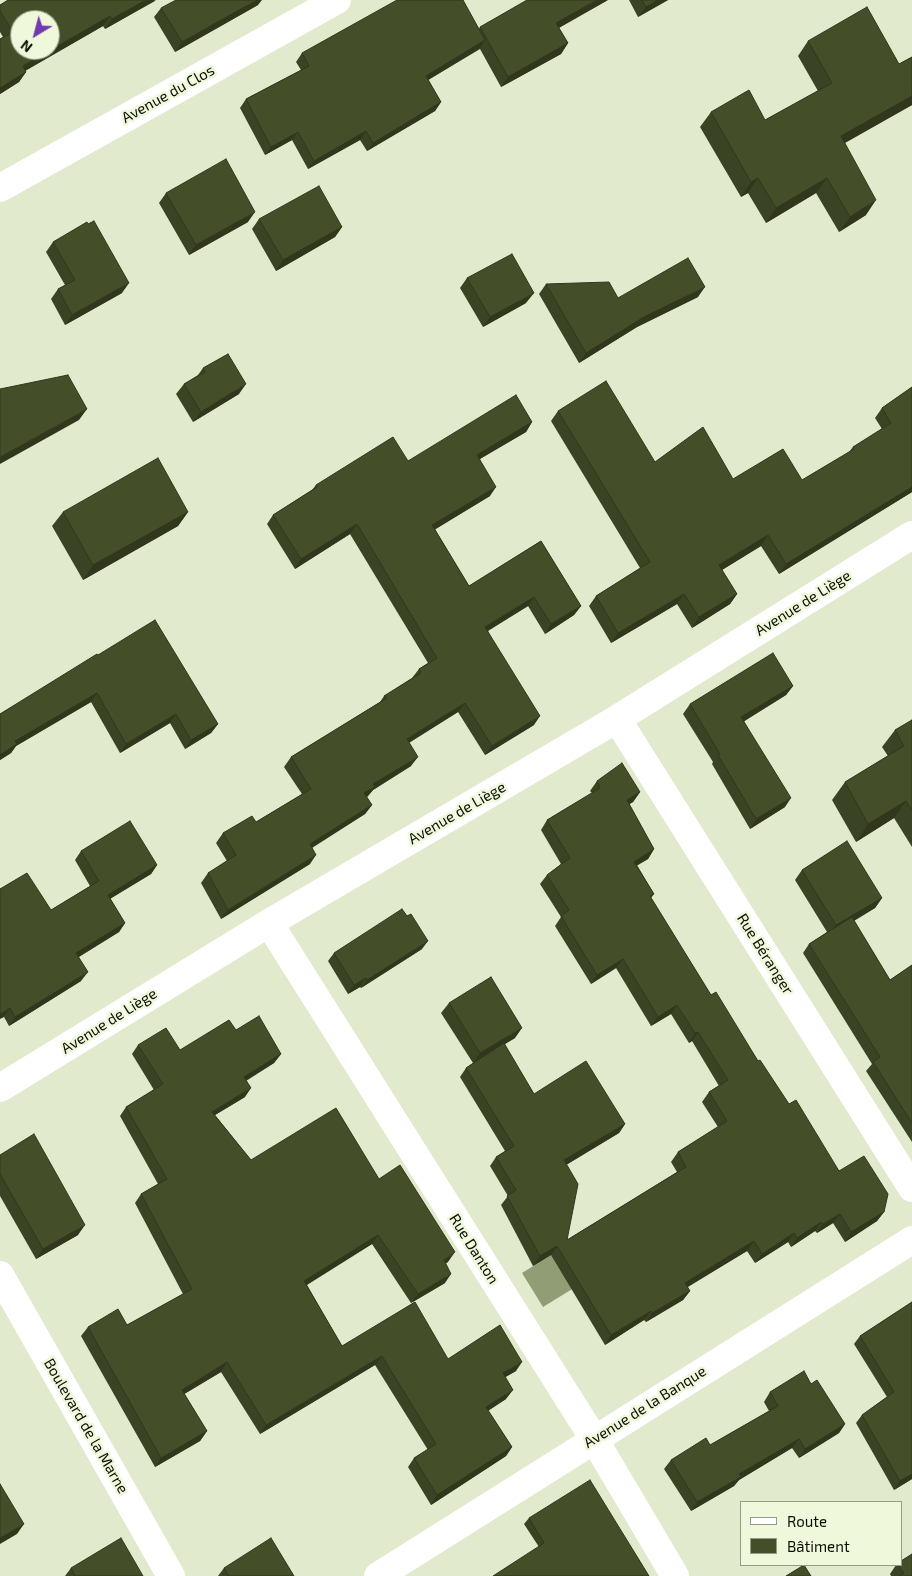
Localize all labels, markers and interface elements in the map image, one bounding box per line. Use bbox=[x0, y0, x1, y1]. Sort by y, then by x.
north arrow bbox=[10, 10, 60, 60]
text: N bbox=[17, 37, 35, 56]
street label: Avenue du Clos bbox=[118, 61, 218, 127]
street label: Avenue de Liège bbox=[752, 566, 854, 640]
street label: Avenue de Liège bbox=[405, 778, 509, 848]
street label: Rue Béranger bbox=[733, 910, 797, 998]
street label: Avenue de Liège bbox=[58, 984, 160, 1058]
street label: Rue Danton bbox=[445, 1211, 503, 1287]
street label: Boulevard de la Marne bbox=[40, 1355, 132, 1497]
street label: Avenue de la Banque bbox=[580, 1362, 710, 1452]
legend bbox=[740, 1501, 902, 1566]
text: Route bbox=[787, 1512, 827, 1530]
text: Bâtiment bbox=[787, 1537, 850, 1555]

